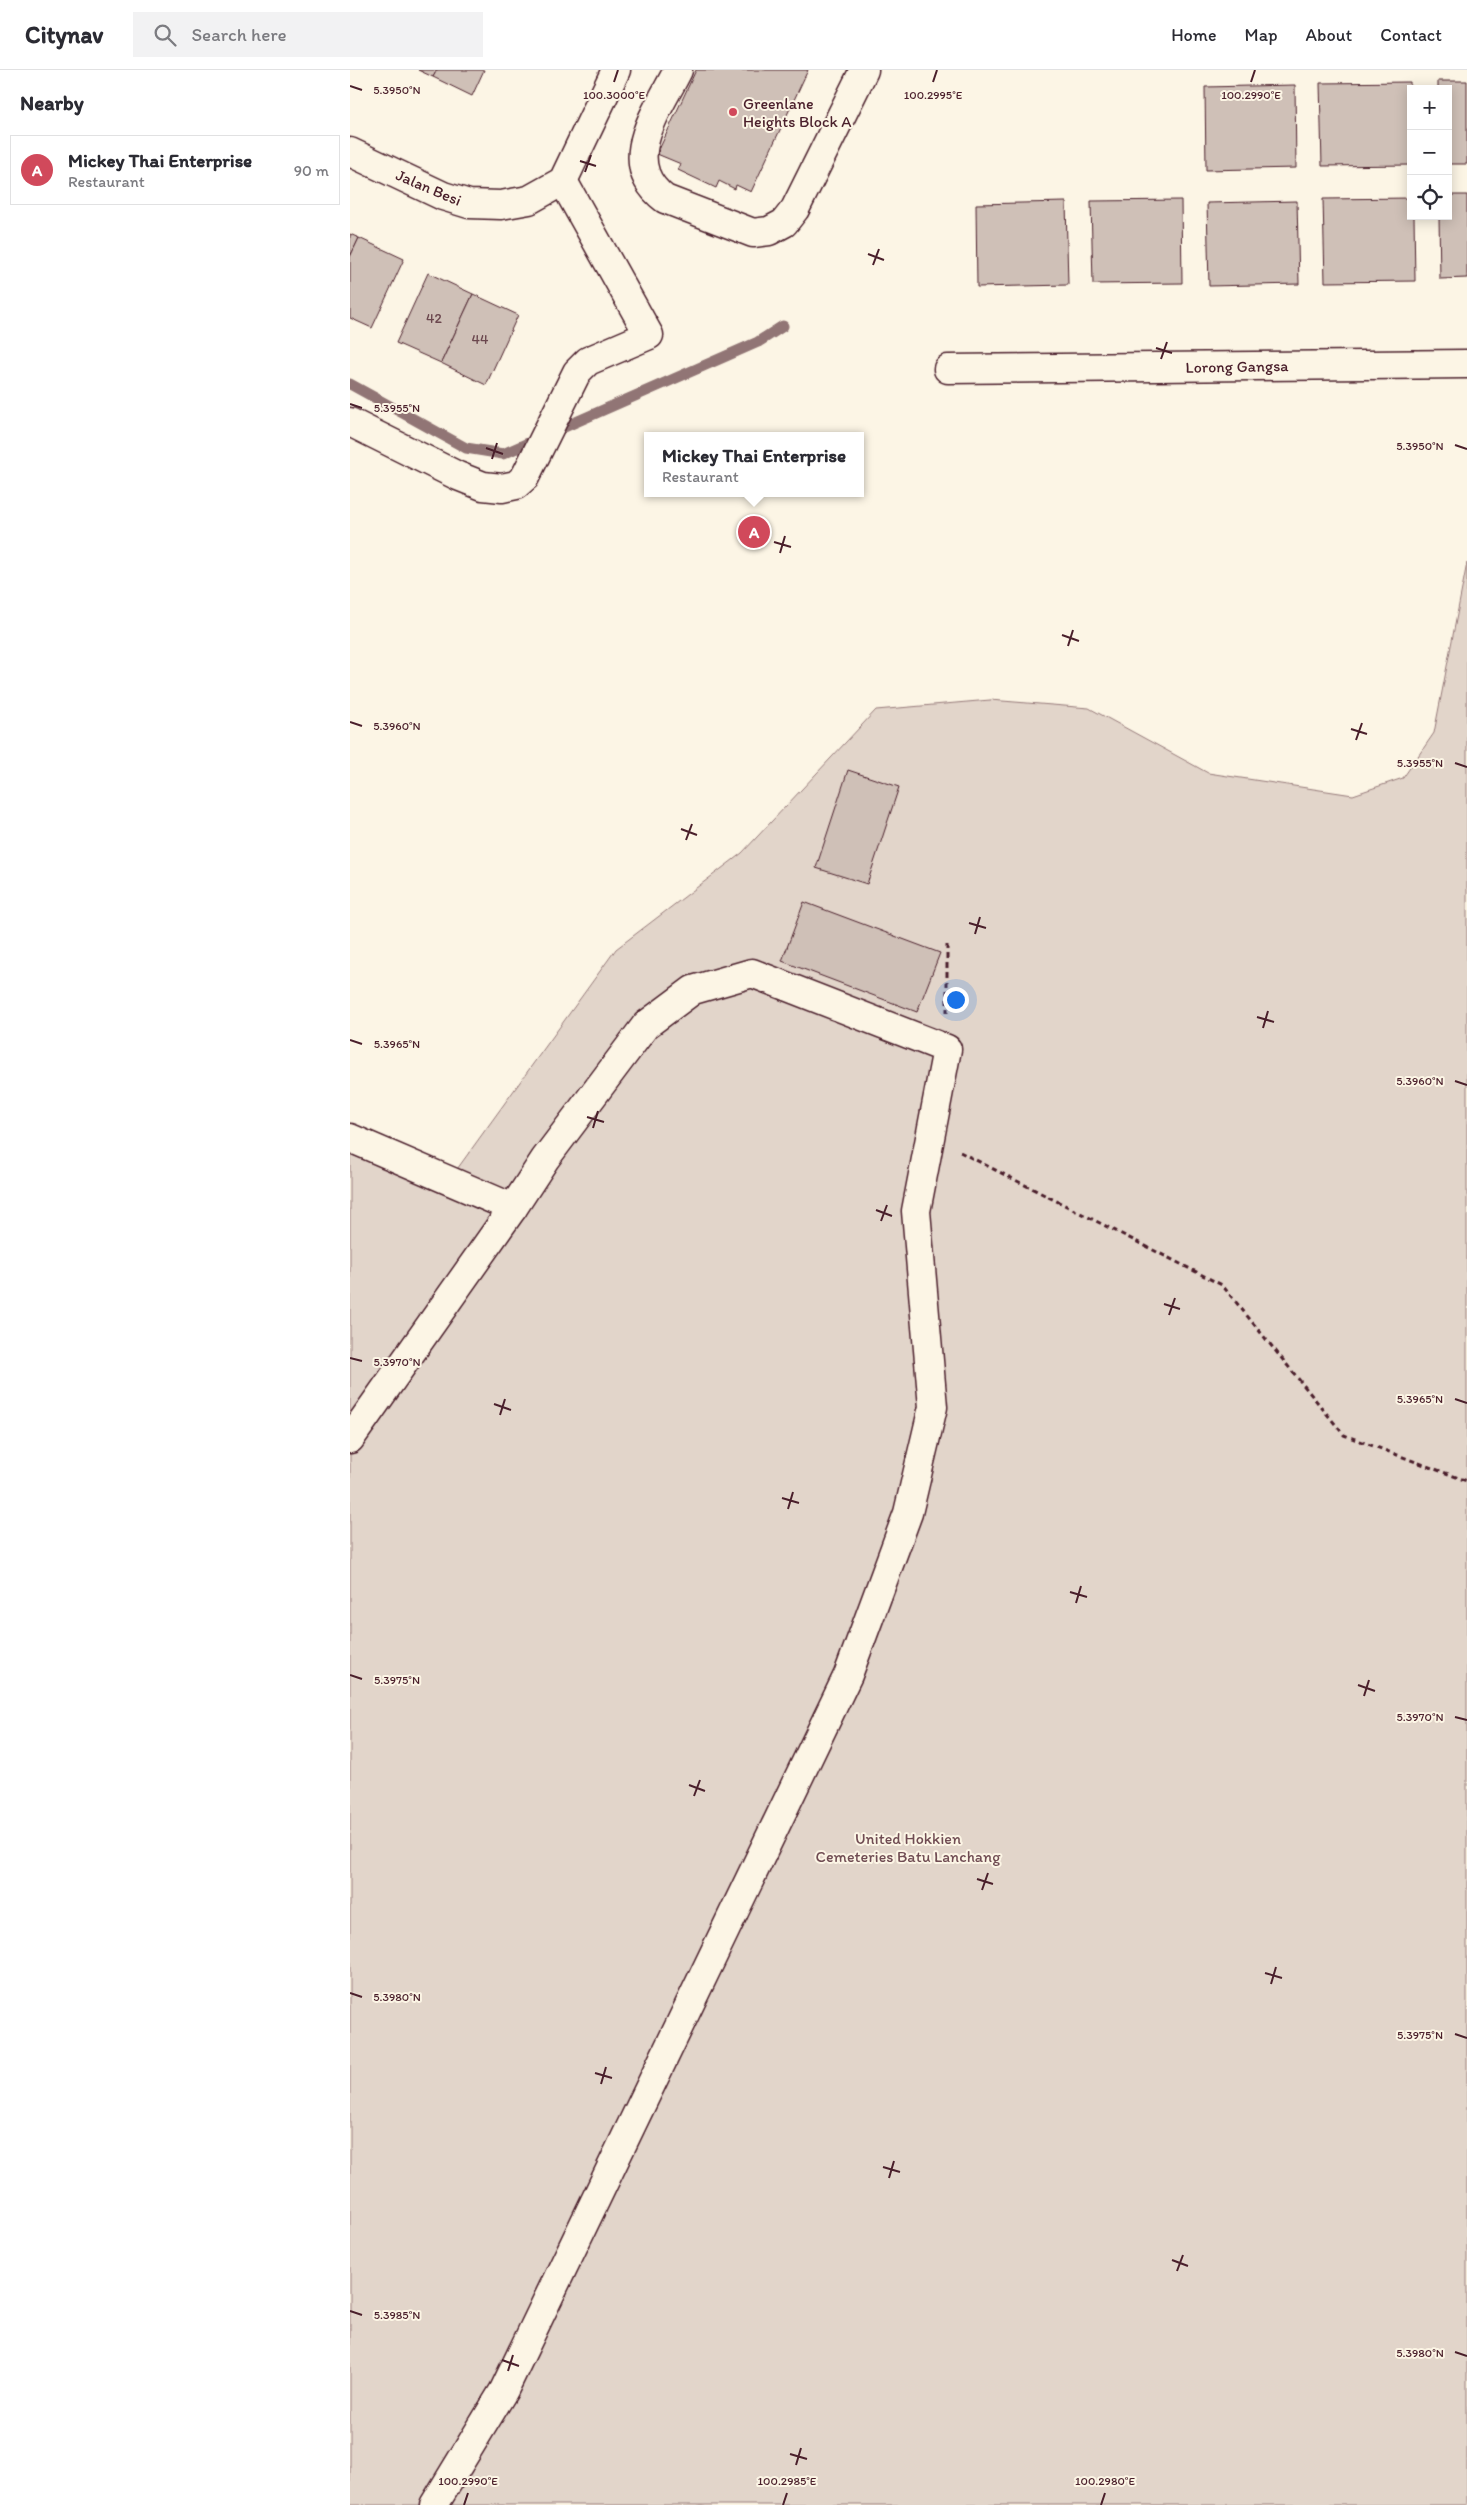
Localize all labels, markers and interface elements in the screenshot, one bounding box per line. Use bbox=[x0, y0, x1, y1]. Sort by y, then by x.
search box bbox=[133, 12, 483, 57]
text: Citynav bbox=[25, 20, 103, 49]
icon: search bbox=[151, 21, 179, 49]
text: Search here bbox=[191, 23, 287, 46]
text: Home bbox=[1171, 24, 1217, 46]
text: Map bbox=[1245, 24, 1278, 46]
text: About bbox=[1306, 24, 1352, 46]
text: Contact bbox=[1380, 24, 1442, 46]
text: 5.3950°N bbox=[373, 83, 421, 97]
map controls bbox=[1407, 85, 1452, 220]
button: + bbox=[1407, 85, 1452, 130]
text: 100.3000°E bbox=[583, 88, 645, 102]
text: 100.2995°E bbox=[904, 88, 963, 102]
text: 100.2990°E bbox=[1221, 88, 1281, 102]
text: Nearby bbox=[20, 90, 84, 115]
place label: Greenlane Heights Block A bbox=[743, 94, 852, 131]
marker: Greenlane Heights Block A bbox=[727, 106, 739, 118]
button: − bbox=[1407, 130, 1452, 175]
text: Mickey Thai Enterprise bbox=[68, 149, 252, 172]
text: A bbox=[32, 161, 42, 180]
text: 90 m bbox=[294, 161, 329, 180]
street label: Jalan Besi bbox=[393, 165, 464, 210]
text: Restaurant bbox=[68, 172, 145, 191]
button: locate bbox=[1407, 175, 1452, 220]
house number: 42 bbox=[426, 310, 443, 327]
house number: 44 bbox=[472, 331, 489, 348]
street label: Lorong Gangsa bbox=[1185, 356, 1289, 377]
text: 5.3955°N bbox=[374, 401, 420, 415]
popup bbox=[644, 432, 864, 497]
text: 5.3950°N bbox=[1396, 439, 1444, 453]
text: Mickey Thai Enterprise bbox=[662, 444, 846, 467]
text: Restaurant bbox=[662, 467, 739, 486]
pin: A bbox=[738, 513, 770, 551]
text: 5.3960°N bbox=[373, 719, 421, 733]
text: 5.3955°N bbox=[1397, 756, 1443, 770]
your location bbox=[943, 987, 969, 1013]
text: 5.3965°N bbox=[374, 1037, 420, 1051]
text: 5.3960°N bbox=[1396, 1074, 1444, 1088]
text: 5.3970°N bbox=[373, 1355, 421, 1369]
text: 5.3965°N bbox=[1397, 1392, 1443, 1406]
text: 5.3975°N bbox=[374, 1673, 420, 1687]
text: 5.3970°N bbox=[1396, 1710, 1444, 1724]
park label: United Hokkien Cemeteries Batu Lanchang bbox=[816, 1829, 1001, 1866]
text: 5.3980°N bbox=[373, 1990, 421, 2004]
text: 5.3975°N bbox=[1397, 2028, 1443, 2042]
text: 5.3985°N bbox=[374, 2308, 420, 2322]
text: 5.3980°N bbox=[1396, 2346, 1444, 2360]
text: 100.2990°E bbox=[438, 2474, 498, 2488]
text: 100.2985°E bbox=[758, 2474, 817, 2488]
text: 100.2980°E bbox=[1075, 2474, 1135, 2488]

